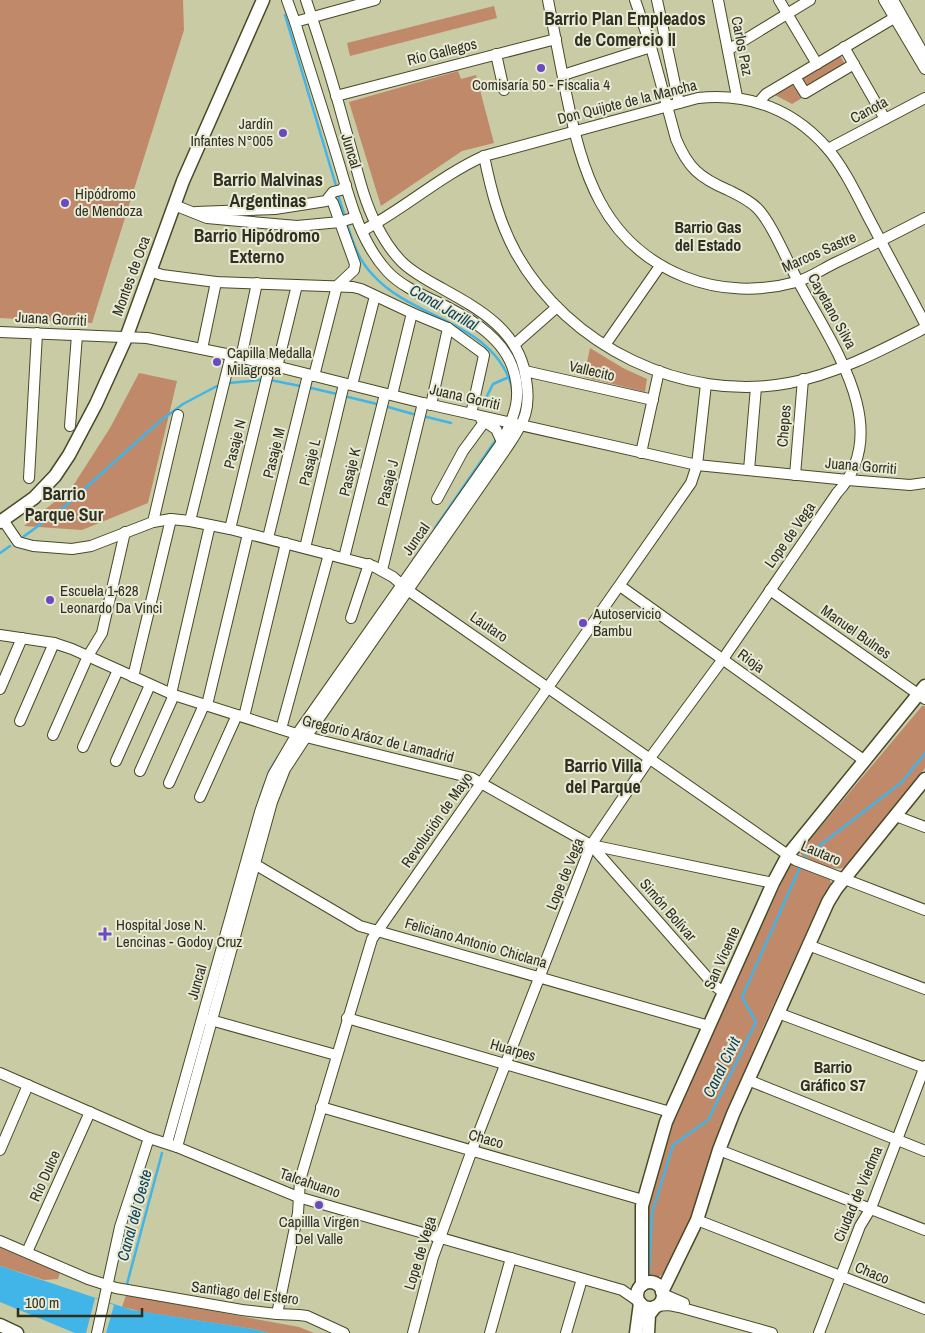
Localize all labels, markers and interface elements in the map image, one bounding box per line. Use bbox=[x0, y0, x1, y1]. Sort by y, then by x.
district label: Barrio Plan Empleados de Comercio II bbox=[544, 6, 706, 52]
street label: Carlos Paz bbox=[726, 14, 759, 77]
street label: Río Gallegos bbox=[405, 33, 479, 70]
marker: Comisaría 50 - Fiscalia 4 bbox=[535, 62, 547, 74]
place label: Comisaría 50 - Fiscalia 4 bbox=[472, 74, 610, 95]
street label: Don Quijote de la Mancha bbox=[555, 74, 699, 129]
street label: Canota bbox=[846, 91, 891, 128]
place label: Jardín Infantes N°005 bbox=[190, 113, 273, 151]
marker: Jardín Infantes N°005 bbox=[277, 127, 289, 139]
street label: Juncal bbox=[336, 131, 367, 171]
district label: Barrio Malvinas Argentinas bbox=[213, 167, 323, 213]
place label: Hipódromo de Mendoza bbox=[75, 183, 143, 221]
marker: Hipódromo de Mendoza bbox=[59, 197, 71, 209]
district label: Barrio Gas del Estado bbox=[674, 216, 742, 256]
district label: Barrio Hipódromo Externo bbox=[194, 223, 320, 269]
street label: Marcos Sastre bbox=[778, 226, 859, 277]
street label: Montes de Oca bbox=[106, 233, 155, 319]
street label: Cayetano Silva bbox=[803, 269, 862, 352]
water label: Canal Jarillal bbox=[406, 279, 483, 336]
street label: Juana Gorriti bbox=[15, 306, 87, 331]
place label: Capilla Medalla Milagrosa bbox=[227, 342, 312, 380]
street label: Vallecito bbox=[567, 355, 617, 386]
marker: Capilla Medalla Milagrosa bbox=[211, 356, 223, 368]
street label: Juana Gorriti bbox=[428, 378, 502, 415]
street label: Chepes bbox=[771, 404, 796, 448]
street label: Pasaje N bbox=[218, 417, 251, 471]
street label: Pasaje M bbox=[257, 425, 290, 480]
street label: Pasaje L bbox=[294, 436, 326, 488]
street label: Pasaje K bbox=[333, 445, 366, 498]
street label: Juana Gorriti bbox=[824, 452, 898, 479]
street label: Pasaje J bbox=[372, 457, 403, 508]
district label: Barrio Parque Sur bbox=[25, 481, 104, 527]
street label: Lope de Vega bbox=[759, 497, 820, 572]
street label: Juncal bbox=[397, 518, 434, 559]
place label: Escuela 1-628 Leonardo Da Vinci bbox=[60, 580, 162, 618]
marker: Escuela 1-628 Leonardo Da Vinci bbox=[44, 594, 56, 606]
street label: Manuel Bulnes bbox=[817, 600, 896, 664]
place label: Autoservicio Bambu bbox=[592, 603, 662, 641]
street label: Lautaro bbox=[466, 606, 513, 647]
marker: Autoservicio Bambu bbox=[577, 617, 589, 629]
street label: Rioja bbox=[734, 644, 769, 678]
street label: Gregorio Aráoz de Lamadrid bbox=[300, 709, 456, 768]
district label: Barrio Villa del Parque bbox=[564, 753, 643, 799]
street label: Revolución de Mayo bbox=[396, 768, 477, 872]
street label: Lope de Vega bbox=[541, 835, 589, 913]
street label: Lautaro bbox=[798, 835, 845, 870]
street label: Simón Bolívar bbox=[635, 874, 702, 946]
street label: Feliciano Antonio Chiclana bbox=[403, 912, 550, 973]
place label: Hospital Jose N. Lencinas - Godoy Cruz bbox=[116, 914, 242, 952]
street label: San Vicente bbox=[698, 923, 745, 993]
marker: Hospital Jose N. Lencinas - Godoy Cruz bbox=[98, 927, 112, 941]
street label: Juncal bbox=[182, 962, 212, 1002]
street label: Huarpes bbox=[488, 1033, 538, 1066]
water label: Canal Civit bbox=[697, 1033, 745, 1101]
district label: Barrio Gráfico S7 bbox=[800, 1056, 866, 1096]
street label: Chaco bbox=[466, 1124, 506, 1154]
street label: Ciudad de Viedma bbox=[828, 1142, 887, 1245]
street label: Río Dulce bbox=[24, 1147, 65, 1205]
street label: Talcahuano bbox=[277, 1162, 344, 1203]
water label: Canal del Oeste bbox=[111, 1167, 157, 1263]
marker: Capillla Virgen Del Valle bbox=[313, 1199, 325, 1211]
place label: Capillla Virgen Del Valle bbox=[279, 1211, 359, 1249]
street label: Lope de Vega bbox=[398, 1213, 441, 1292]
street label: Chaco bbox=[852, 1256, 893, 1289]
street label: Santiago del Estero bbox=[190, 1275, 300, 1310]
scale bar bbox=[18, 1286, 141, 1318]
text: 100 m bbox=[25, 1292, 59, 1313]

